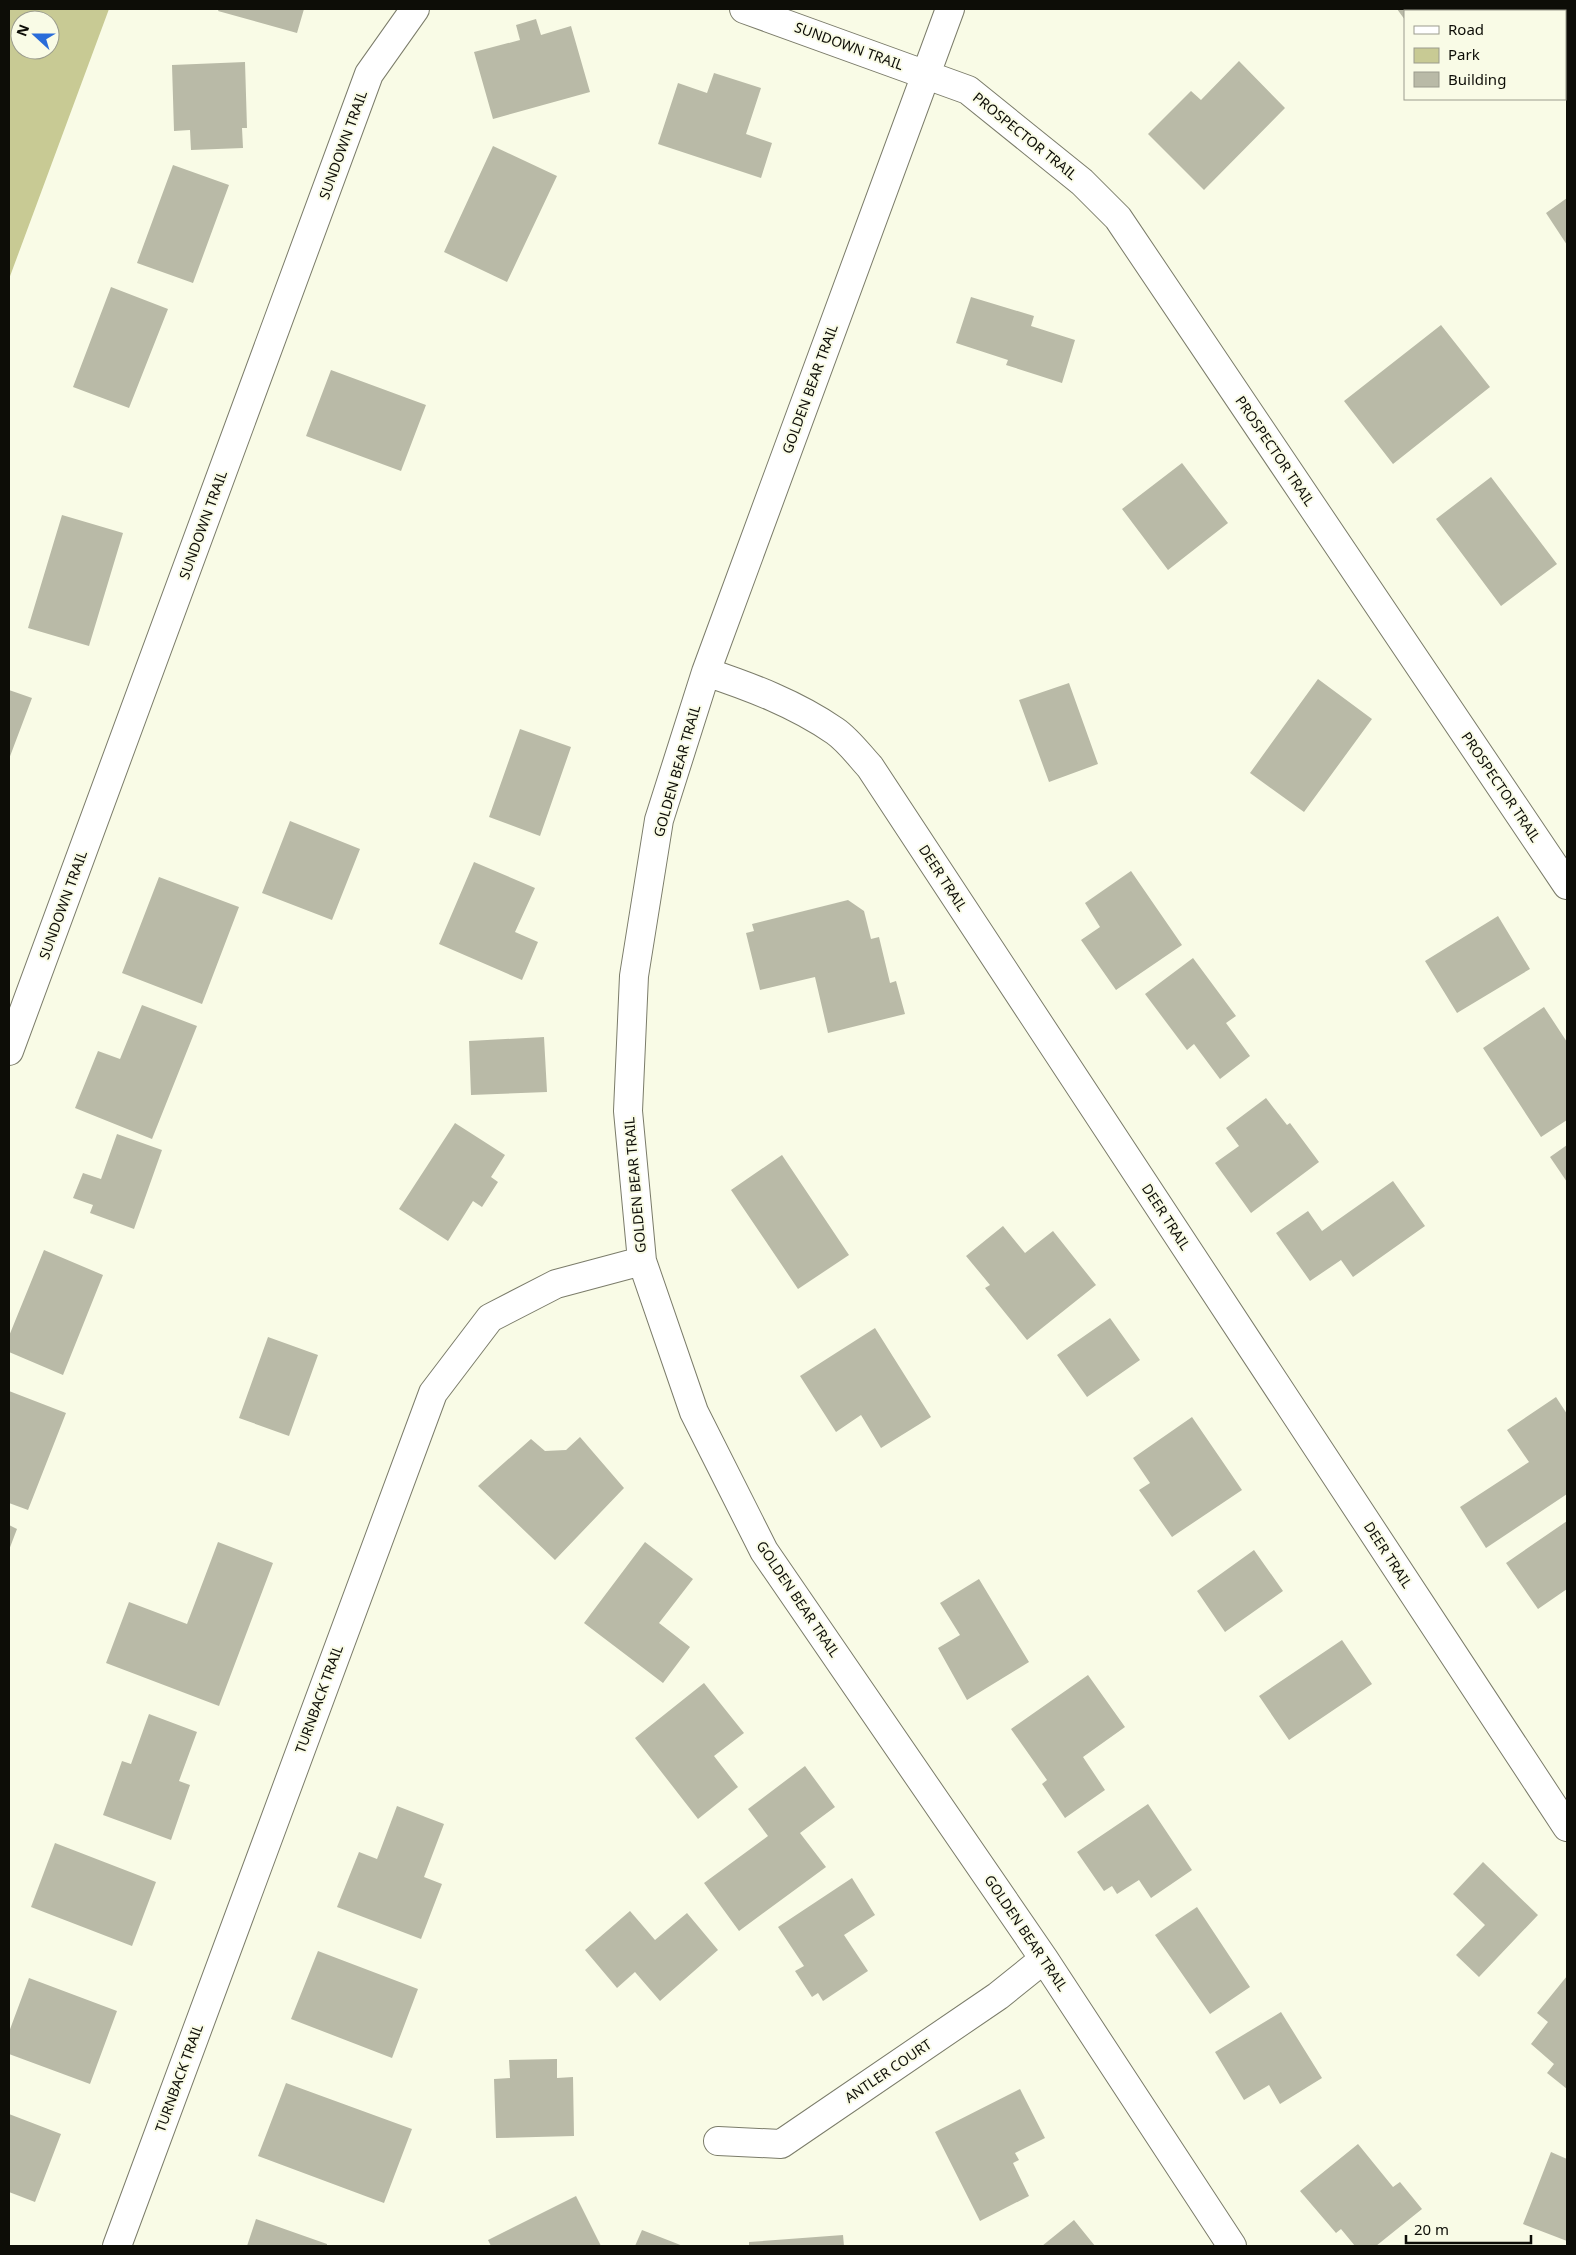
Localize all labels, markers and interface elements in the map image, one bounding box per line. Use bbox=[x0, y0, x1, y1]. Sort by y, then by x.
north arrow bbox=[10, 10, 60, 60]
legend bbox=[1404, 10, 1566, 100]
street label: SUNDOWN TRAIL bbox=[792, 17, 906, 74]
text: Road bbox=[1448, 19, 1484, 39]
text: N bbox=[11, 21, 33, 39]
text: Park bbox=[1448, 44, 1480, 64]
text: Building bbox=[1448, 69, 1506, 89]
street label: SUNDOWN TRAIL bbox=[314, 88, 371, 202]
street label: PROSPECTOR TRAIL bbox=[969, 88, 1082, 184]
street label: GOLDEN BEAR TRAIL bbox=[777, 321, 842, 456]
street label: PROSPECTOR TRAIL bbox=[1231, 392, 1319, 510]
street label: SUNDOWN TRAIL bbox=[174, 468, 231, 582]
street label: GOLDEN BEAR TRAIL bbox=[649, 703, 704, 839]
street label: PROSPECTOR TRAIL bbox=[1457, 728, 1545, 846]
street label: DEER TRAIL bbox=[915, 841, 972, 915]
street label: SUNDOWN TRAIL bbox=[34, 848, 91, 962]
street label: GOLDEN BEAR TRAIL bbox=[619, 1116, 650, 1254]
street label: DEER TRAIL bbox=[1138, 1180, 1195, 1254]
street label: DEER TRAIL bbox=[1360, 1518, 1417, 1592]
street label: GOLDEN BEAR TRAIL bbox=[752, 1537, 844, 1661]
street label: TURNBACK TRAIL bbox=[290, 1642, 347, 1756]
street label: GOLDEN BEAR TRAIL bbox=[980, 1871, 1072, 1995]
street label: TURNBACK TRAIL bbox=[150, 2021, 207, 2135]
street label: ANTLER COURT bbox=[841, 2034, 935, 2107]
scale bar bbox=[1406, 2212, 1531, 2244]
text: 20 m bbox=[1414, 2219, 1449, 2239]

